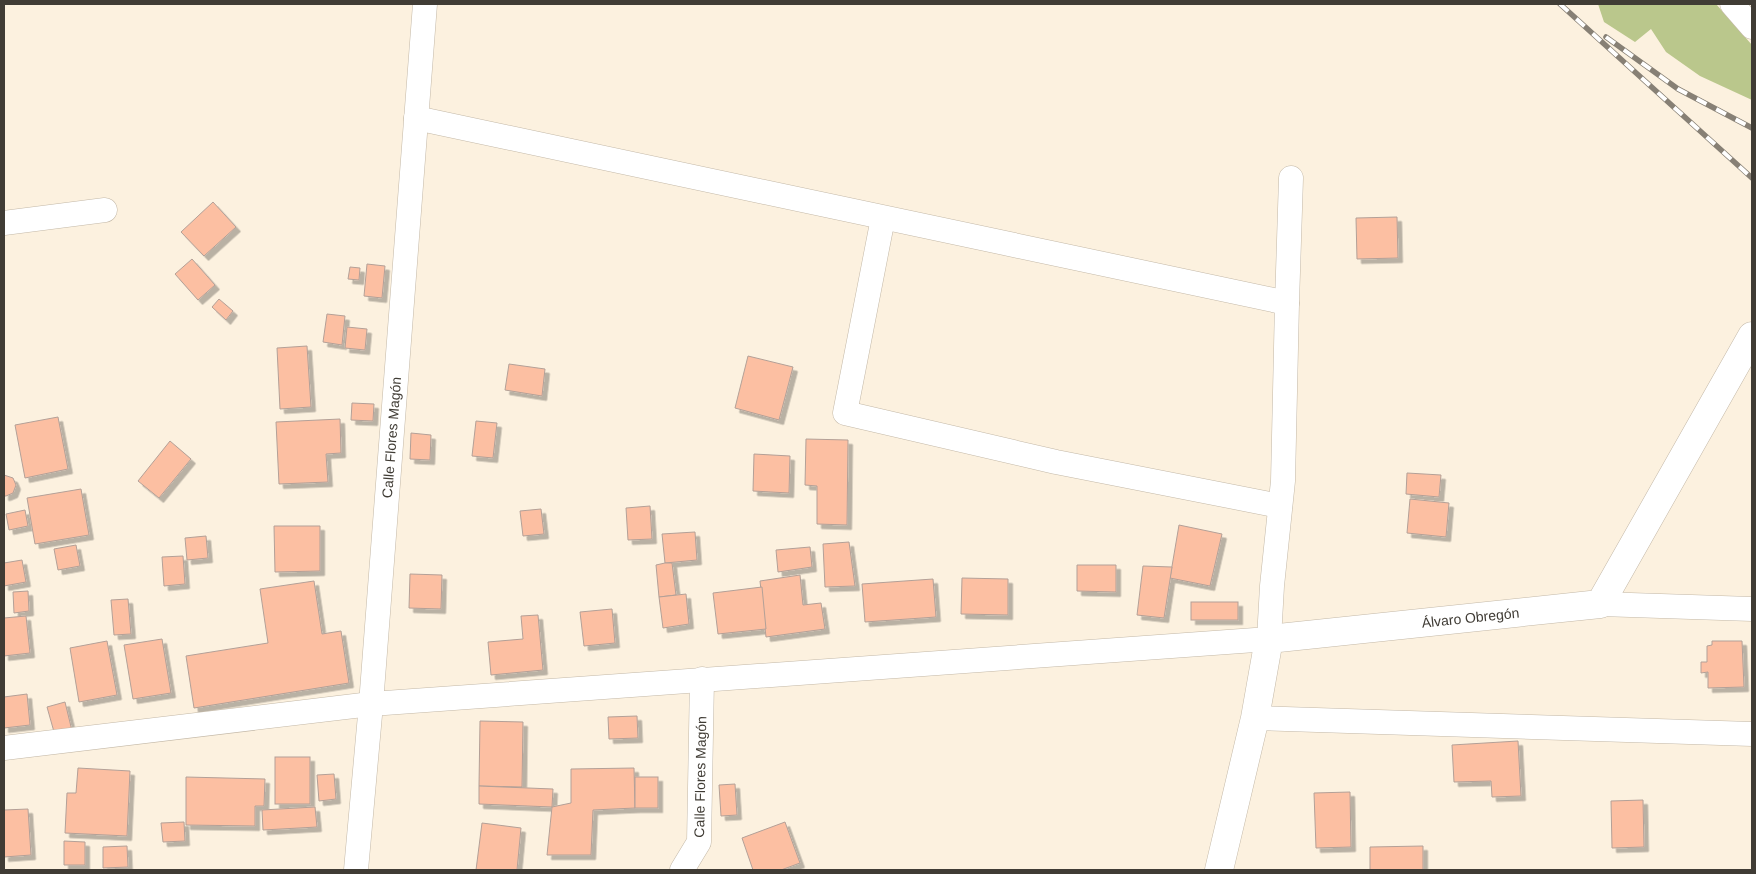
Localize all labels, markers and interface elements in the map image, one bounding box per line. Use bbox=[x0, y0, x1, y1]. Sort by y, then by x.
street label: Calle Flores Magón bbox=[379, 376, 404, 499]
street label: Álvaro Obregón bbox=[1421, 605, 1520, 631]
street label: Calle Flores Magón bbox=[691, 716, 709, 838]

